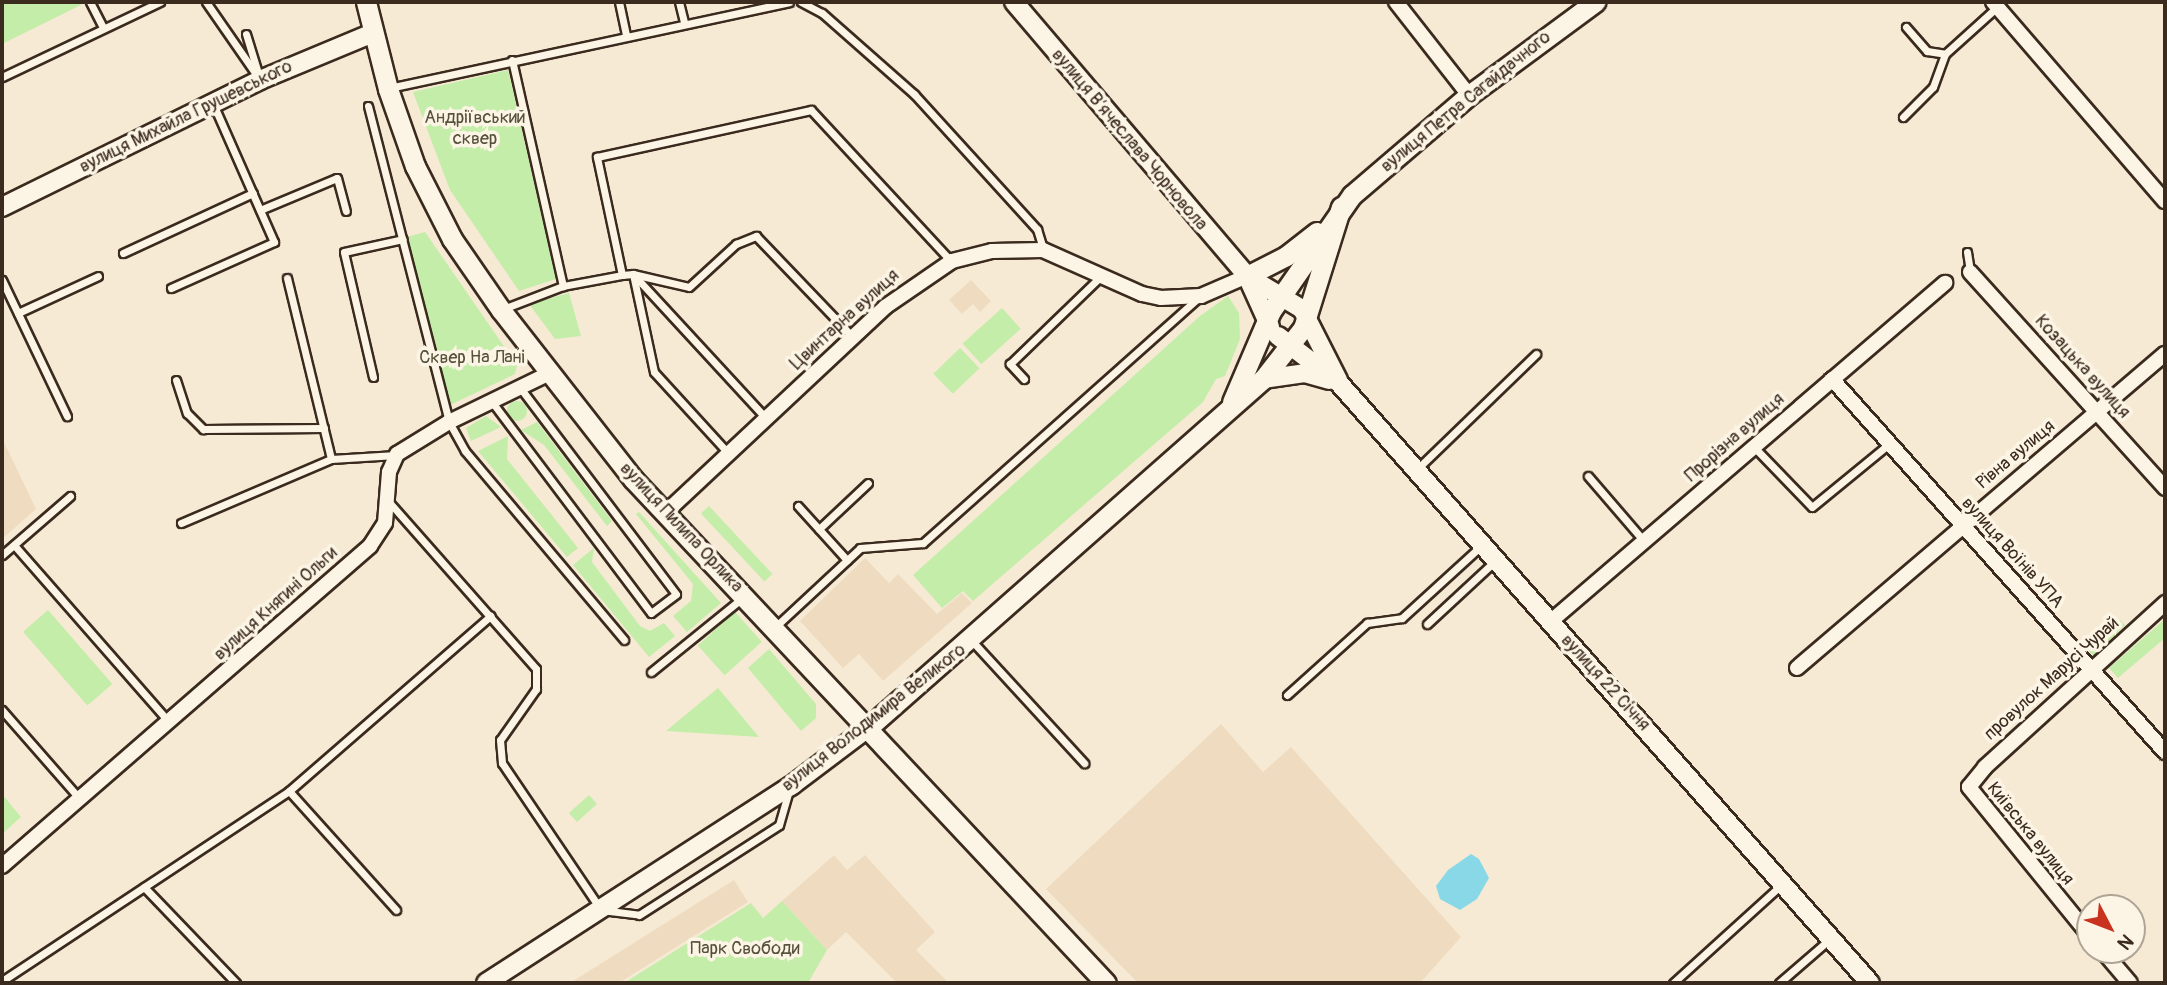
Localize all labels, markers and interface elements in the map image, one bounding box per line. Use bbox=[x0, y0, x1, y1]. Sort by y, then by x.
street label: вулиця Петра Сагайдачного bbox=[1377, 27, 1555, 177]
street label: вулиця Вʼячеслава Чорновола bbox=[1047, 45, 1211, 235]
street label: вулиця Михайла Грушевського bbox=[76, 56, 296, 178]
park label: Андріївський сквер bbox=[424, 108, 526, 150]
street label: Цвинтарна вулиця bbox=[786, 265, 904, 375]
street label: Козацька вулиця bbox=[2030, 311, 2134, 423]
park label: Сквер На Лані bbox=[419, 347, 525, 369]
street label: Прорізна вулиця bbox=[1681, 389, 1789, 487]
street label: Рівна вулиця bbox=[1972, 416, 2060, 494]
street label: вулиця Пилипа Орлика bbox=[615, 458, 747, 598]
street label: вулиця Воїнів УПА bbox=[1957, 493, 2067, 613]
street label: вулиця Княгині Ольги bbox=[210, 543, 342, 665]
street label: провулок Марусі Чурай bbox=[1980, 613, 2124, 745]
street label: вулиця 22 Січня bbox=[1556, 630, 1654, 736]
street label: вулиця Володимира Великого bbox=[778, 639, 970, 797]
street label: Київська вулиця bbox=[1982, 778, 2078, 890]
north arrow bbox=[2076, 894, 2146, 964]
text: N bbox=[2112, 929, 2138, 955]
park label: Парк Свободи bbox=[690, 938, 800, 960]

